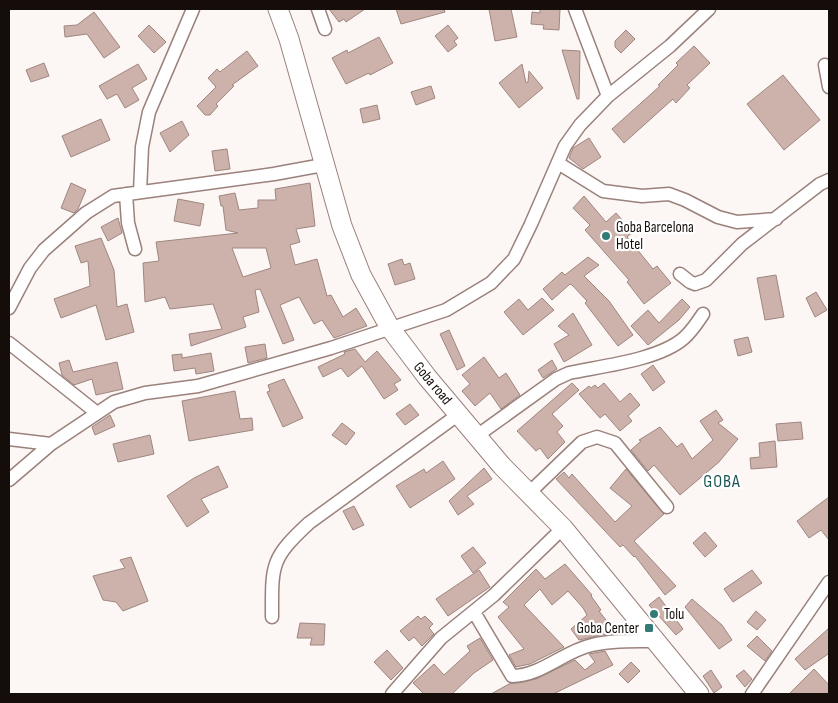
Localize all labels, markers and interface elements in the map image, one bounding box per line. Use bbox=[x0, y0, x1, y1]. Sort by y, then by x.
place label: Goba Barcelona Hotel bbox=[616, 218, 694, 254]
marker: Goba Barcelona Hotel bbox=[600, 230, 612, 242]
street label: Goba road bbox=[409, 358, 456, 409]
district label: GOBA bbox=[703, 471, 741, 492]
place label: Tolu bbox=[664, 605, 684, 624]
marker: Tolu bbox=[648, 608, 660, 620]
place label: Goba Center bbox=[576, 619, 640, 638]
marker: Goba Center bbox=[643, 622, 655, 634]

